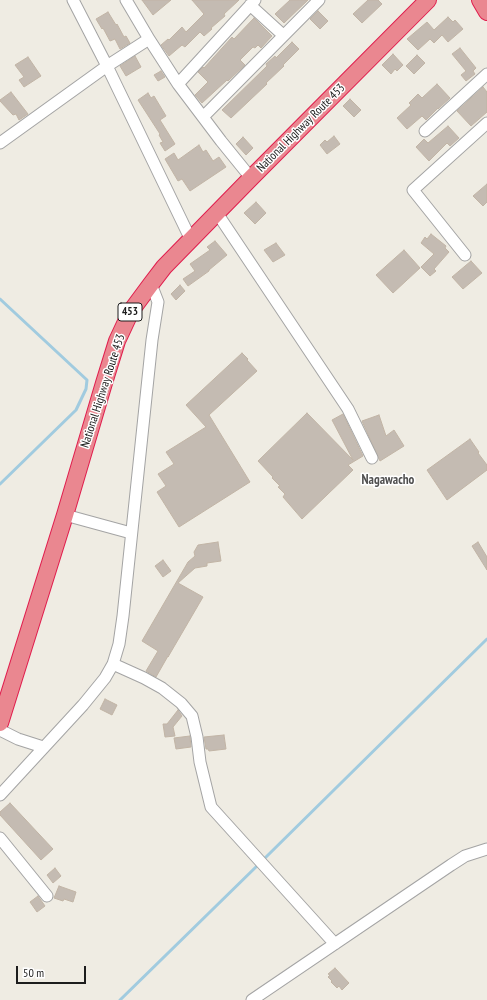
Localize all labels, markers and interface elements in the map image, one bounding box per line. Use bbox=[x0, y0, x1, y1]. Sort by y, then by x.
street label: National Highway Route 453 bbox=[254, 81, 348, 175]
road number: 453 bbox=[118, 303, 142, 321]
street label: National Highway Route 453 bbox=[78, 332, 128, 450]
district label: Nagawacho bbox=[362, 472, 414, 488]
scale bar bbox=[18, 958, 88, 984]
text: 50 m bbox=[23, 965, 44, 980]

